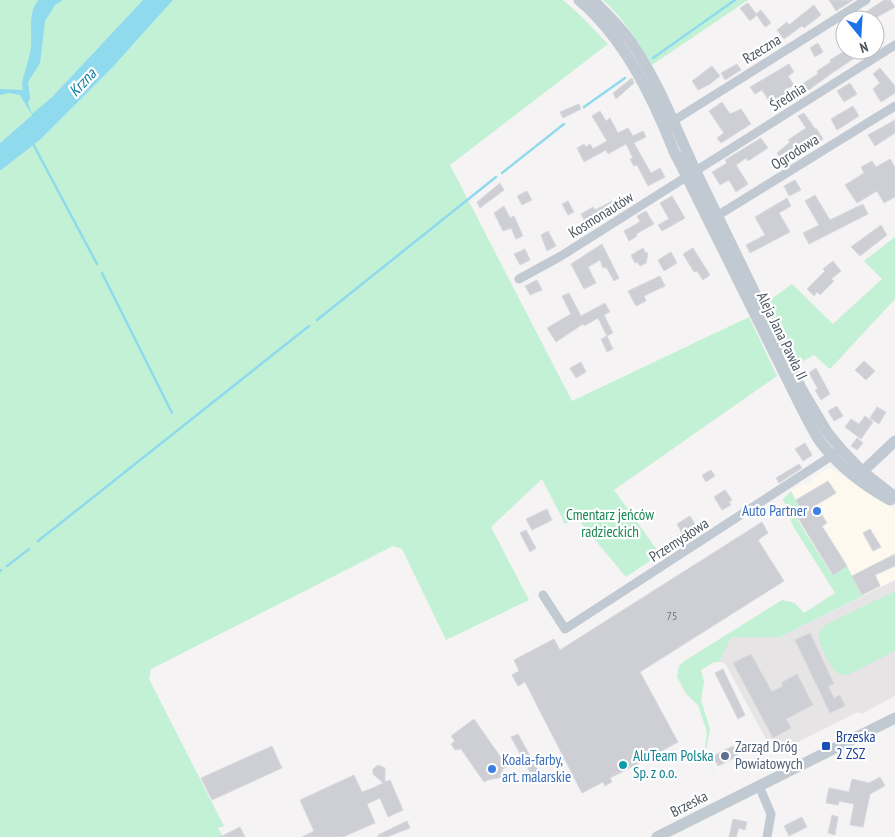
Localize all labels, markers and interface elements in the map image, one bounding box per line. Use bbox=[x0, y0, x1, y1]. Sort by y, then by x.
north arrow bbox=[835, 10, 885, 60]
street label: Rzeczna bbox=[739, 30, 784, 68]
text: N bbox=[858, 38, 870, 57]
water label: Krzna bbox=[64, 63, 101, 100]
street label: Średnia bbox=[766, 78, 809, 115]
street label: Ogrodowa bbox=[767, 129, 822, 174]
street label: Kosmonautów bbox=[565, 187, 637, 242]
street label: Aleja Jana Pawła II bbox=[753, 289, 812, 383]
place label: Auto Partner bbox=[742, 501, 808, 520]
park label: Cmentarz jeńców radzieckich bbox=[566, 505, 654, 541]
marker: Auto Partner bbox=[811, 505, 823, 517]
street label: Przemysłowa bbox=[645, 513, 712, 566]
house number: 75 bbox=[667, 608, 677, 623]
place label: Brzeska 2 ZSZ bbox=[836, 727, 875, 763]
place label: Zarząd Dróg Powiatowych bbox=[735, 737, 803, 773]
marker: Brzeska 2 ZSZ bbox=[820, 740, 832, 752]
place label: AluTeam Polska Sp. z o.o. bbox=[633, 746, 714, 782]
place label: Koala-farby, art. malarskie bbox=[502, 750, 571, 786]
marker: Zarząd Dróg Powiatowych bbox=[719, 750, 731, 762]
marker: AluTeam Polska Sp. z o.o. bbox=[617, 759, 629, 771]
marker: Koala-farby, art. malarskie bbox=[486, 763, 498, 775]
street label: Brzeska bbox=[667, 786, 711, 821]

